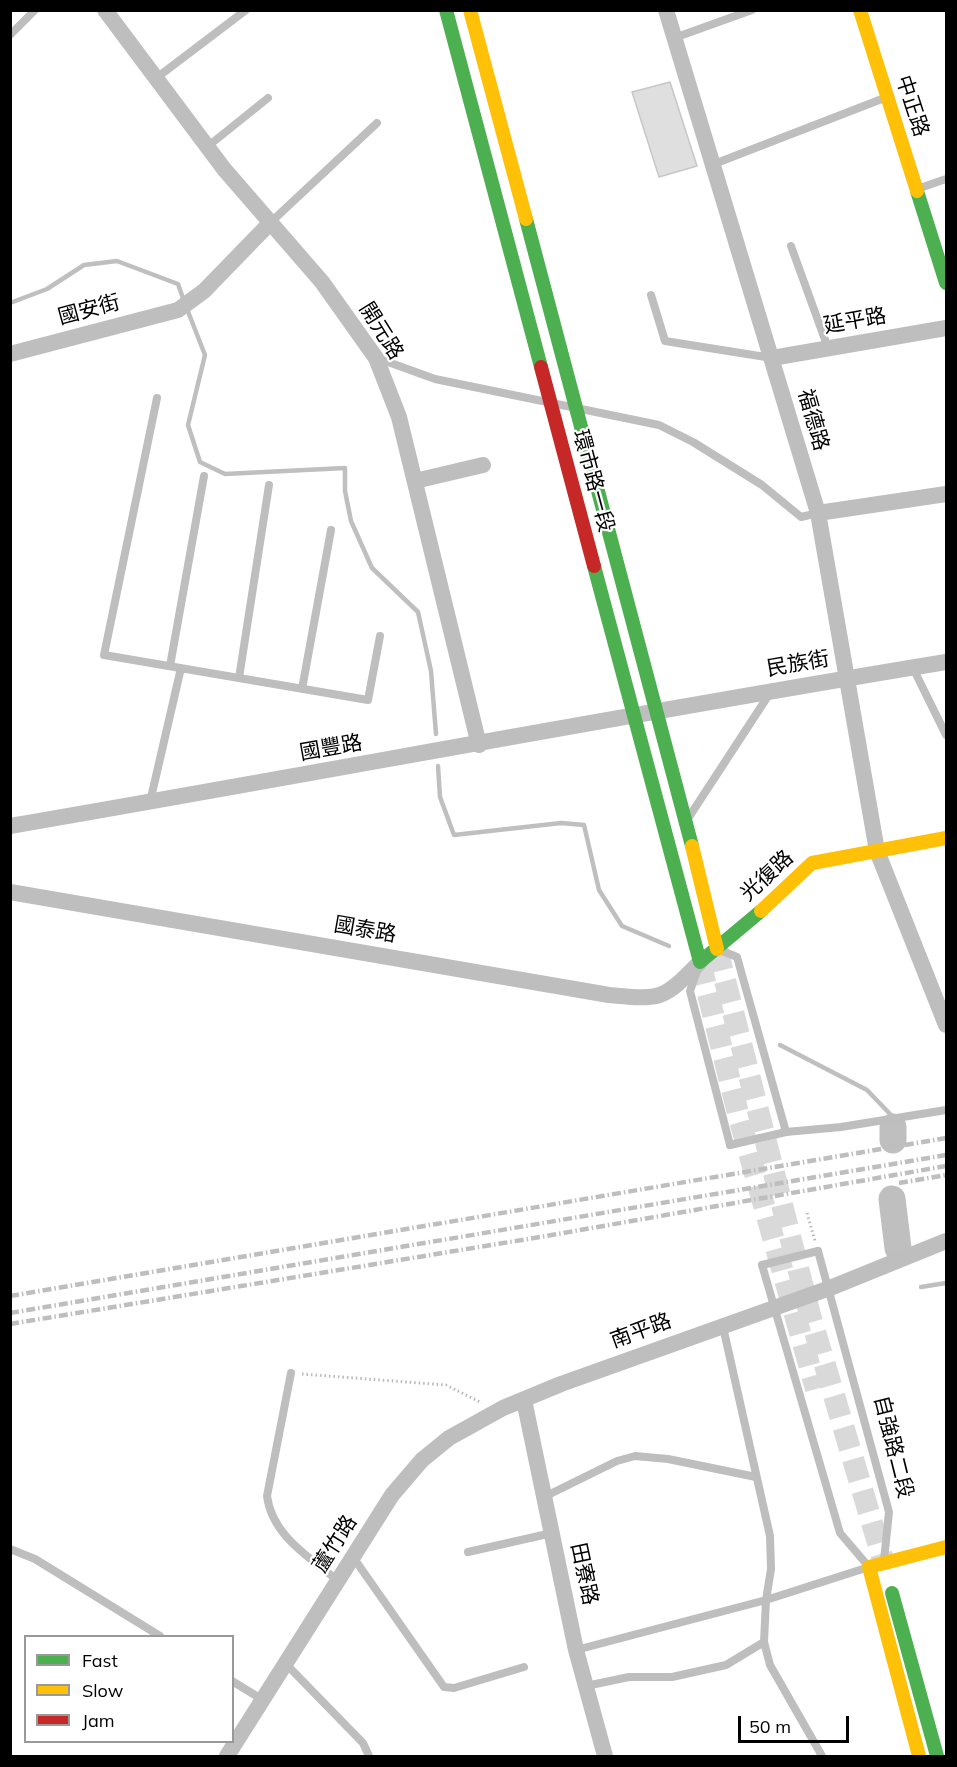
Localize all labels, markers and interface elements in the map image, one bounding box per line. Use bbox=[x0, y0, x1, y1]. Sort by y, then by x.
street label: 中正路 bbox=[890, 72, 934, 140]
street label: 國安街 bbox=[55, 290, 123, 330]
street label: 開元路 bbox=[354, 298, 408, 364]
street label: 延平路 bbox=[822, 303, 888, 339]
street label: 福德路 bbox=[792, 386, 834, 454]
street label: 環市路一段 bbox=[567, 427, 619, 535]
street label: 民族街 bbox=[765, 646, 831, 682]
street label: 國豐路 bbox=[298, 730, 364, 766]
street label: 光復路 bbox=[735, 845, 799, 907]
street label: 國泰路 bbox=[332, 912, 398, 948]
street label: 南平路 bbox=[607, 1308, 675, 1354]
street label: 自強路二段 bbox=[868, 1393, 918, 1501]
street label: 蘆竹路 bbox=[308, 1511, 362, 1577]
street label: 田寮路 bbox=[565, 1541, 603, 1607]
legend bbox=[24, 1635, 234, 1743]
text: Fast bbox=[82, 1649, 118, 1672]
text: Slow bbox=[82, 1679, 123, 1702]
scale bar bbox=[741, 1704, 852, 1742]
text: Jam bbox=[82, 1709, 115, 1732]
text: 50 m bbox=[749, 1715, 791, 1738]

